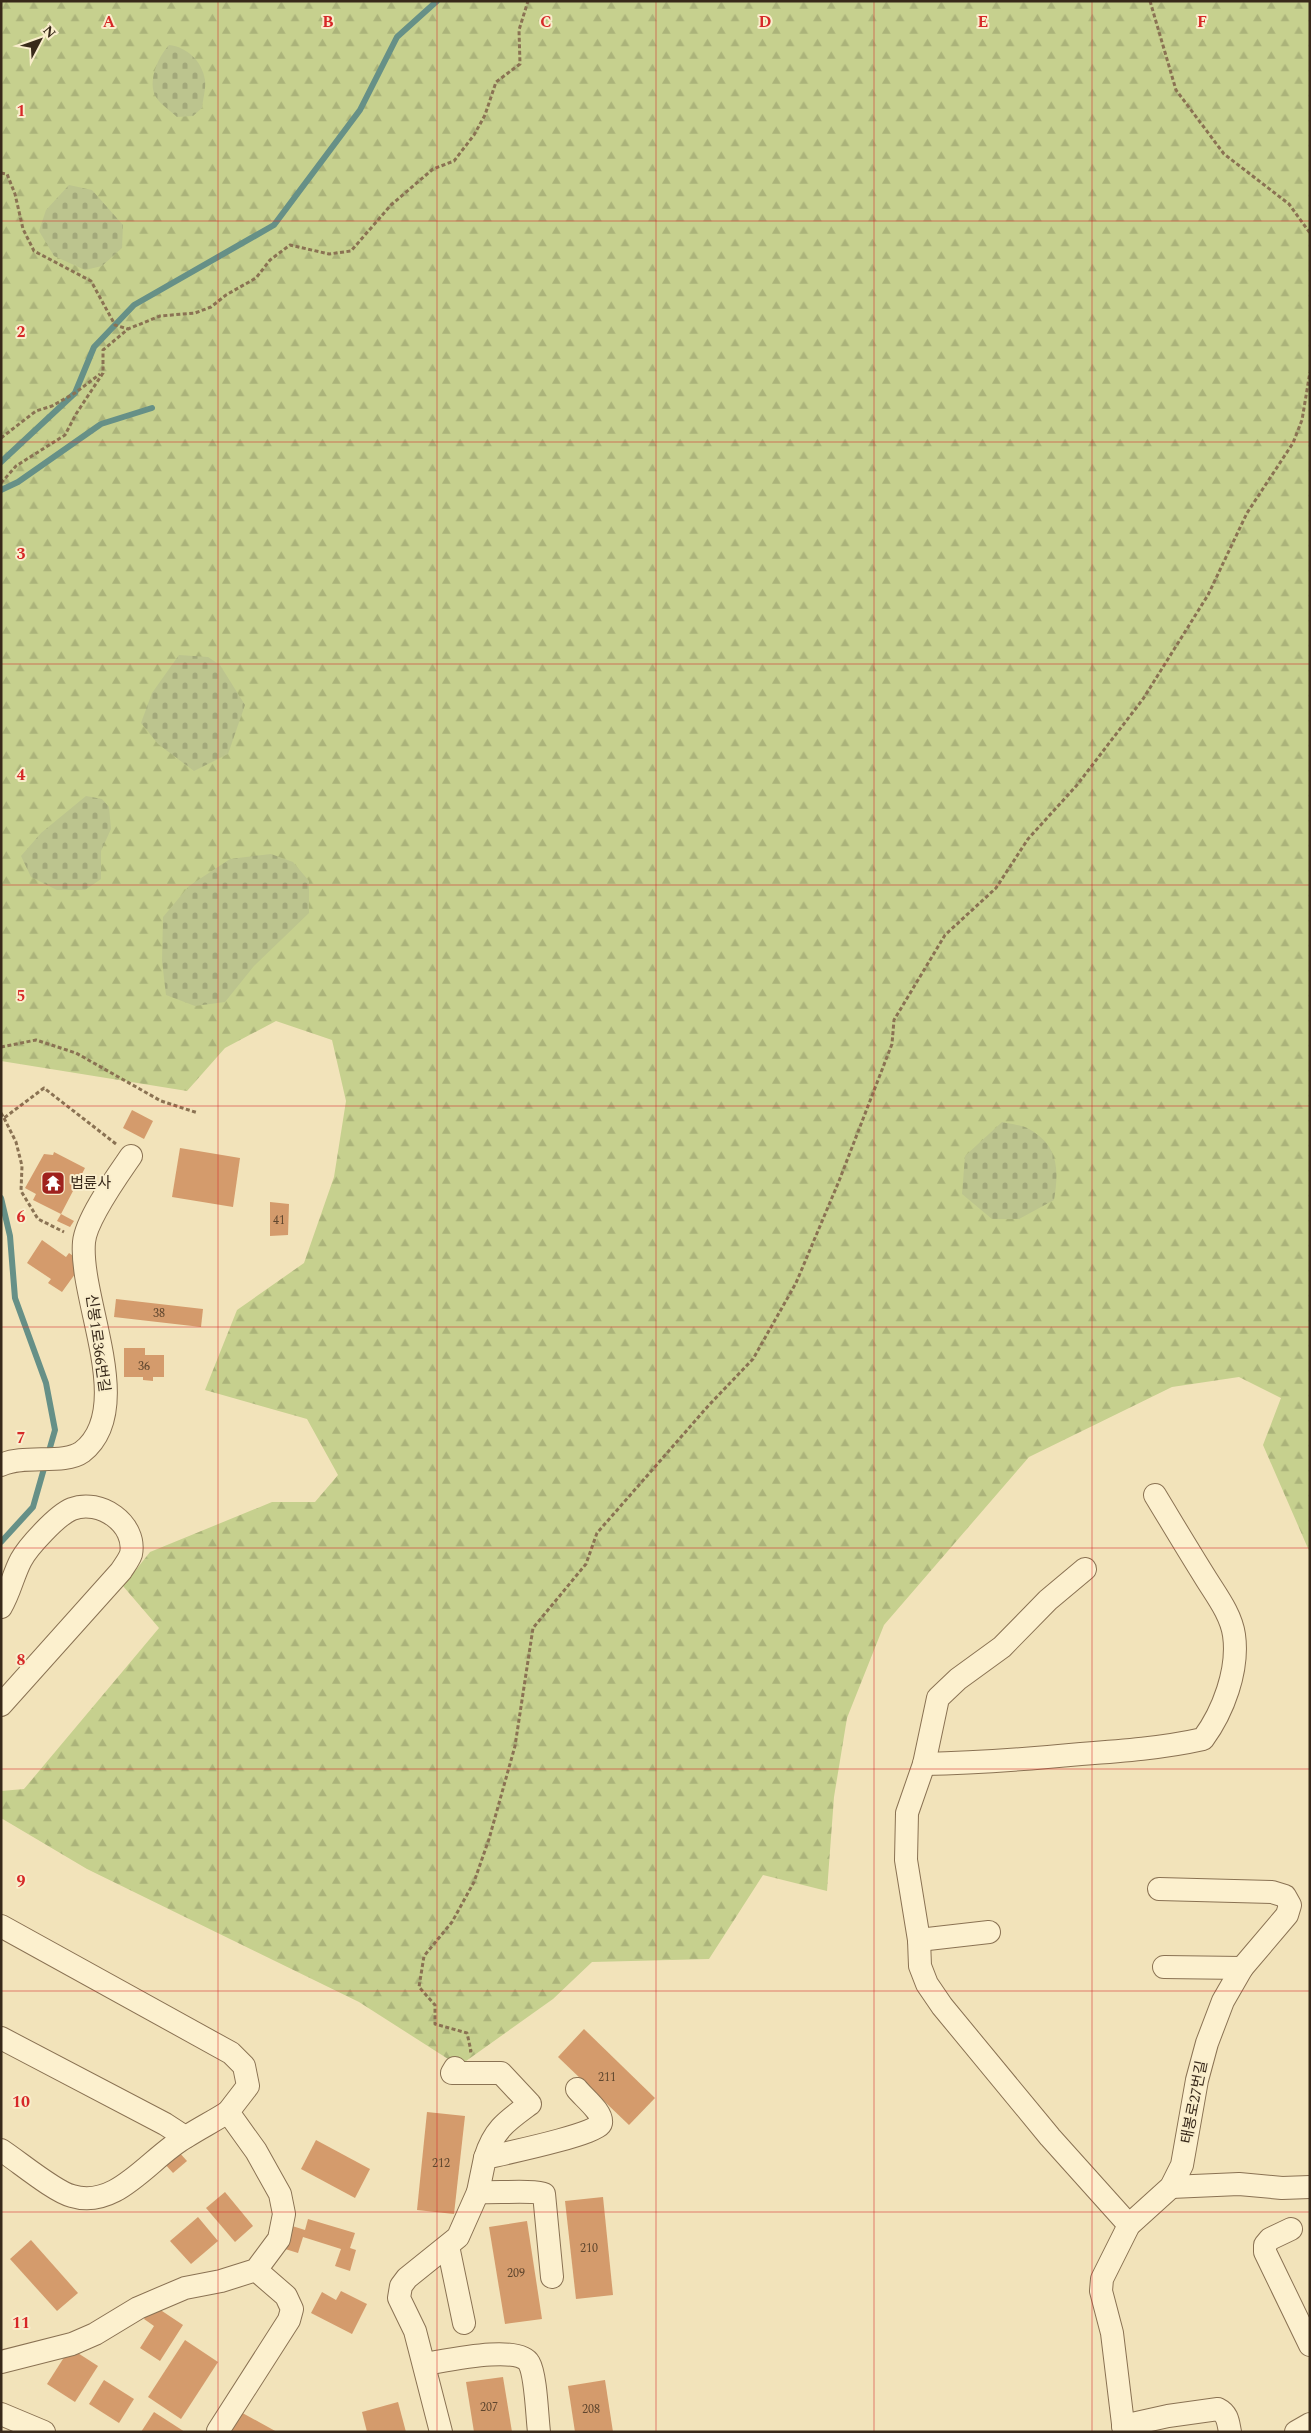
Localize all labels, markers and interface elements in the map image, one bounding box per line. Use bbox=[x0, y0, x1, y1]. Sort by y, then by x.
text: A bbox=[103, 10, 116, 34]
text: B bbox=[322, 10, 334, 34]
text: C bbox=[540, 10, 552, 34]
text: D bbox=[759, 10, 772, 34]
text: E bbox=[978, 10, 988, 34]
text: F bbox=[1197, 10, 1207, 34]
north arrow bbox=[15, 15, 65, 65]
text: N bbox=[38, 21, 61, 43]
text: 1 bbox=[17, 99, 25, 123]
text: 2 bbox=[17, 320, 26, 344]
text: 3 bbox=[17, 542, 26, 566]
text: 4 bbox=[17, 763, 26, 787]
text: 5 bbox=[17, 984, 25, 1008]
temple icon: 법륜사 bbox=[40, 1170, 66, 1196]
place label: 법륜사 bbox=[70, 1172, 112, 1195]
text: 6 bbox=[17, 1205, 26, 1229]
house number: 41 bbox=[273, 1211, 285, 1230]
street label: 신봉1로366번길 bbox=[79, 1292, 116, 1394]
house number: 38 bbox=[153, 1304, 165, 1323]
house number: 36 bbox=[138, 1357, 150, 1376]
text: 7 bbox=[17, 1426, 26, 1450]
text: 8 bbox=[17, 1648, 26, 1672]
text: 9 bbox=[17, 1869, 26, 1893]
street label: 태봉로27번길 bbox=[1175, 2059, 1214, 2146]
house number: 211 bbox=[598, 2068, 616, 2087]
text: 10 bbox=[12, 2090, 30, 2114]
house number: 212 bbox=[432, 2154, 450, 2173]
house number: 210 bbox=[580, 2239, 598, 2258]
house number: 209 bbox=[507, 2264, 525, 2283]
text: 11 bbox=[12, 2311, 30, 2335]
house number: 207 bbox=[480, 2398, 498, 2417]
house number: 208 bbox=[582, 2400, 600, 2419]

